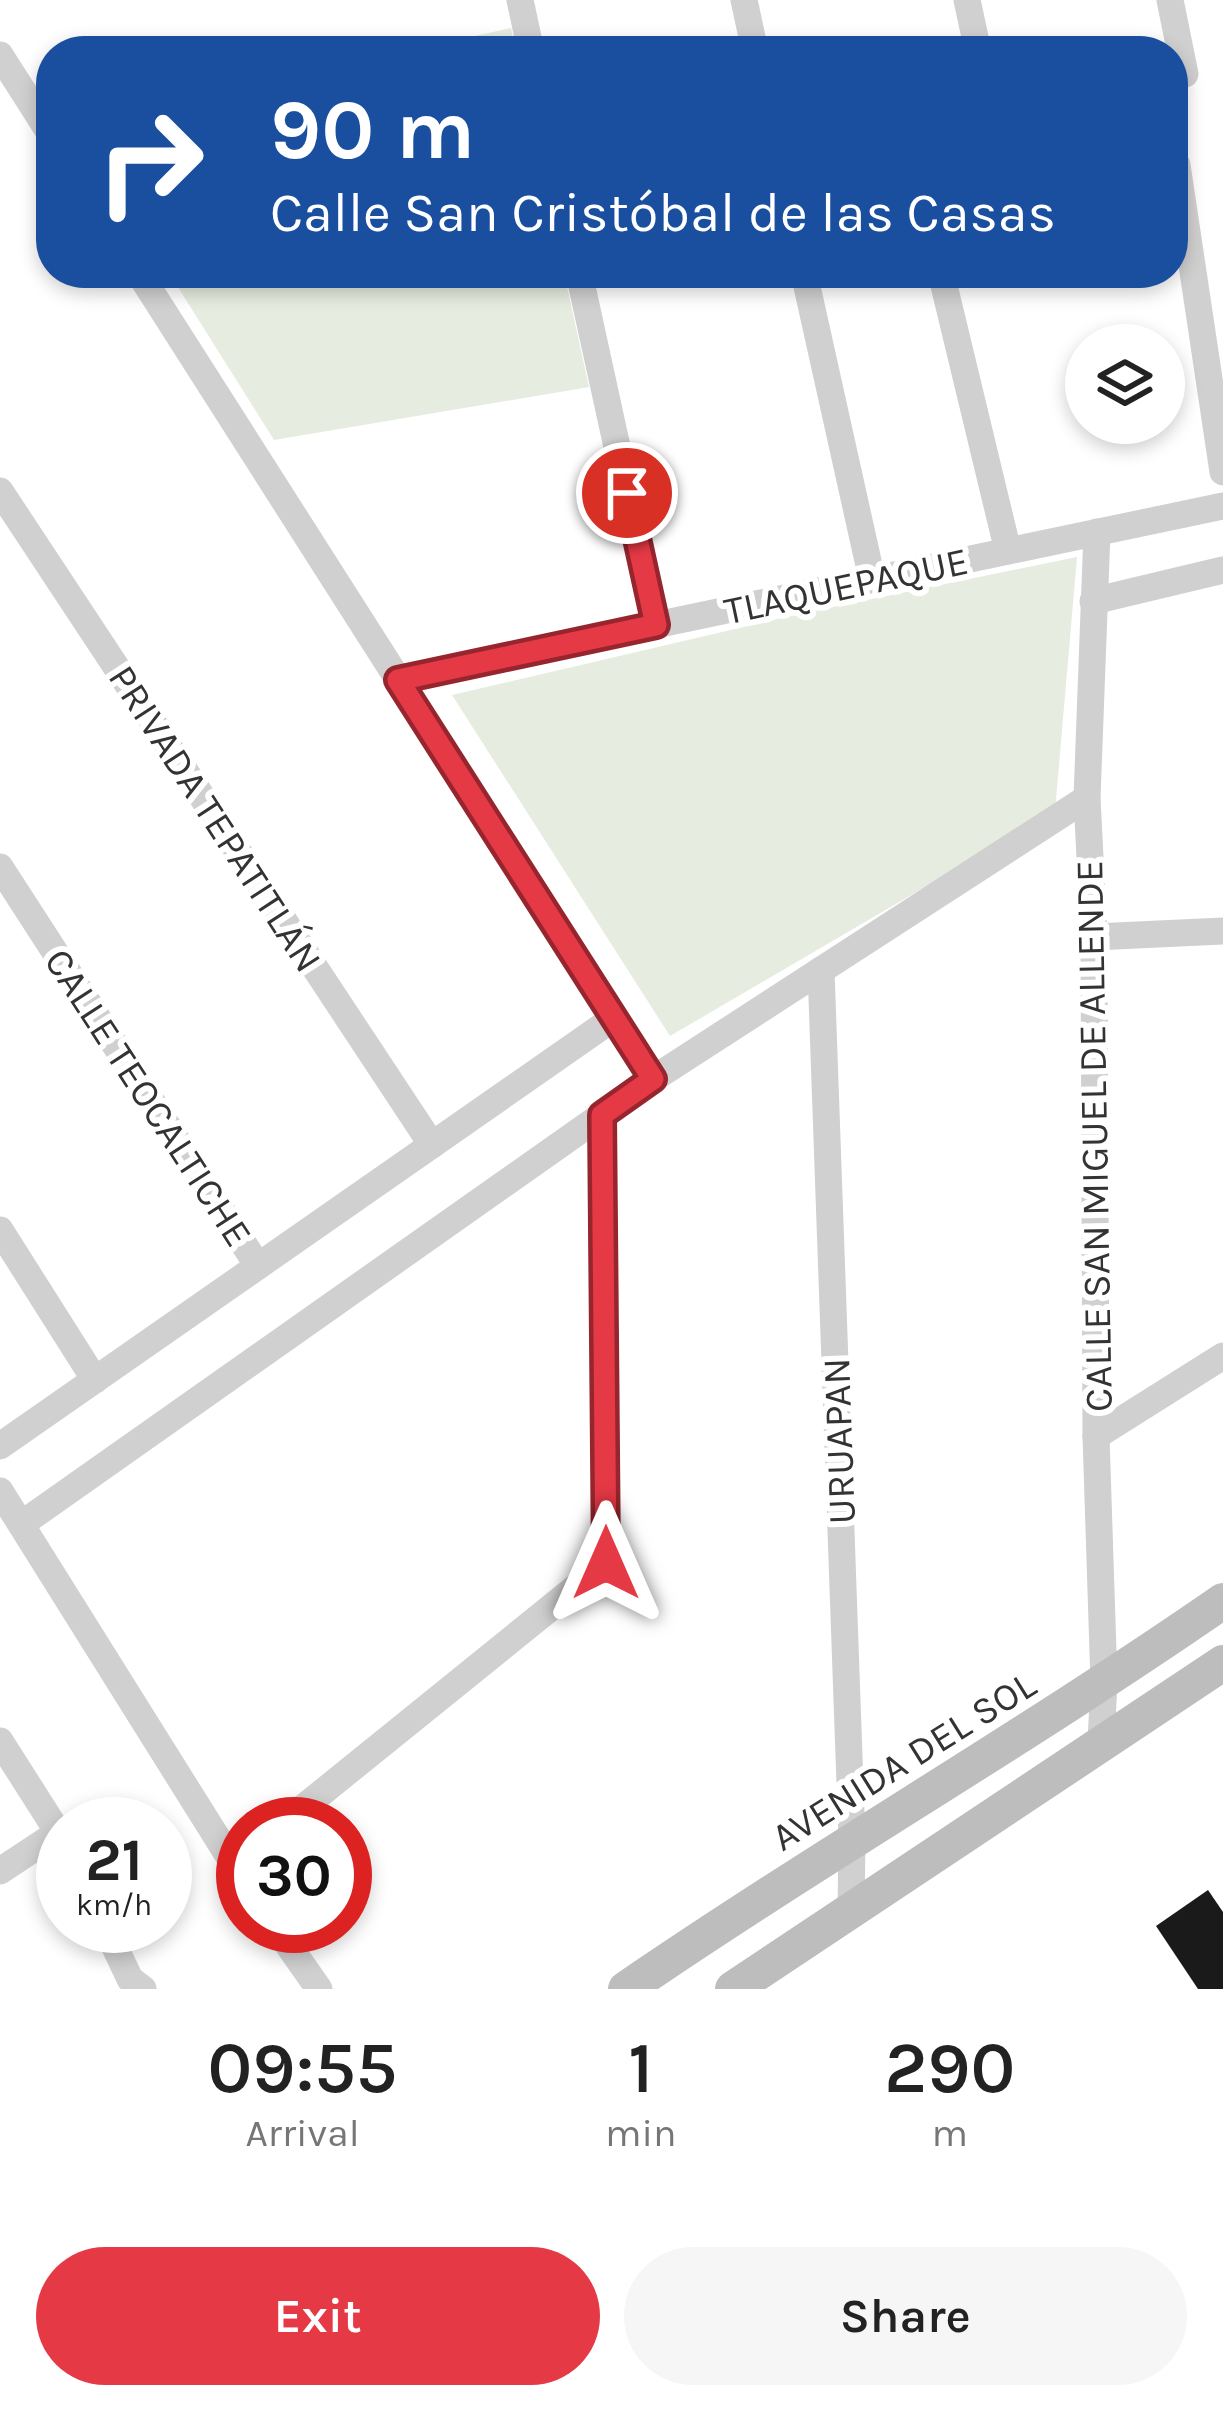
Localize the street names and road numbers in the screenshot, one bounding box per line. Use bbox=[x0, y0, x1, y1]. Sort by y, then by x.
street label: TLAQUEPAQUE bbox=[720, 538, 972, 634]
street label: PRIVADA TEPATITLÁN bbox=[99, 657, 332, 981]
street label: CALLE SAN MIGUEL DE ALLENDE bbox=[1066, 860, 1122, 1412]
street label: CALLE TEOCALTICHE bbox=[35, 940, 262, 1255]
street label: URUAPAN bbox=[813, 1357, 865, 1525]
street label: AVENIDA DEL SOL bbox=[763, 1661, 1044, 1860]

